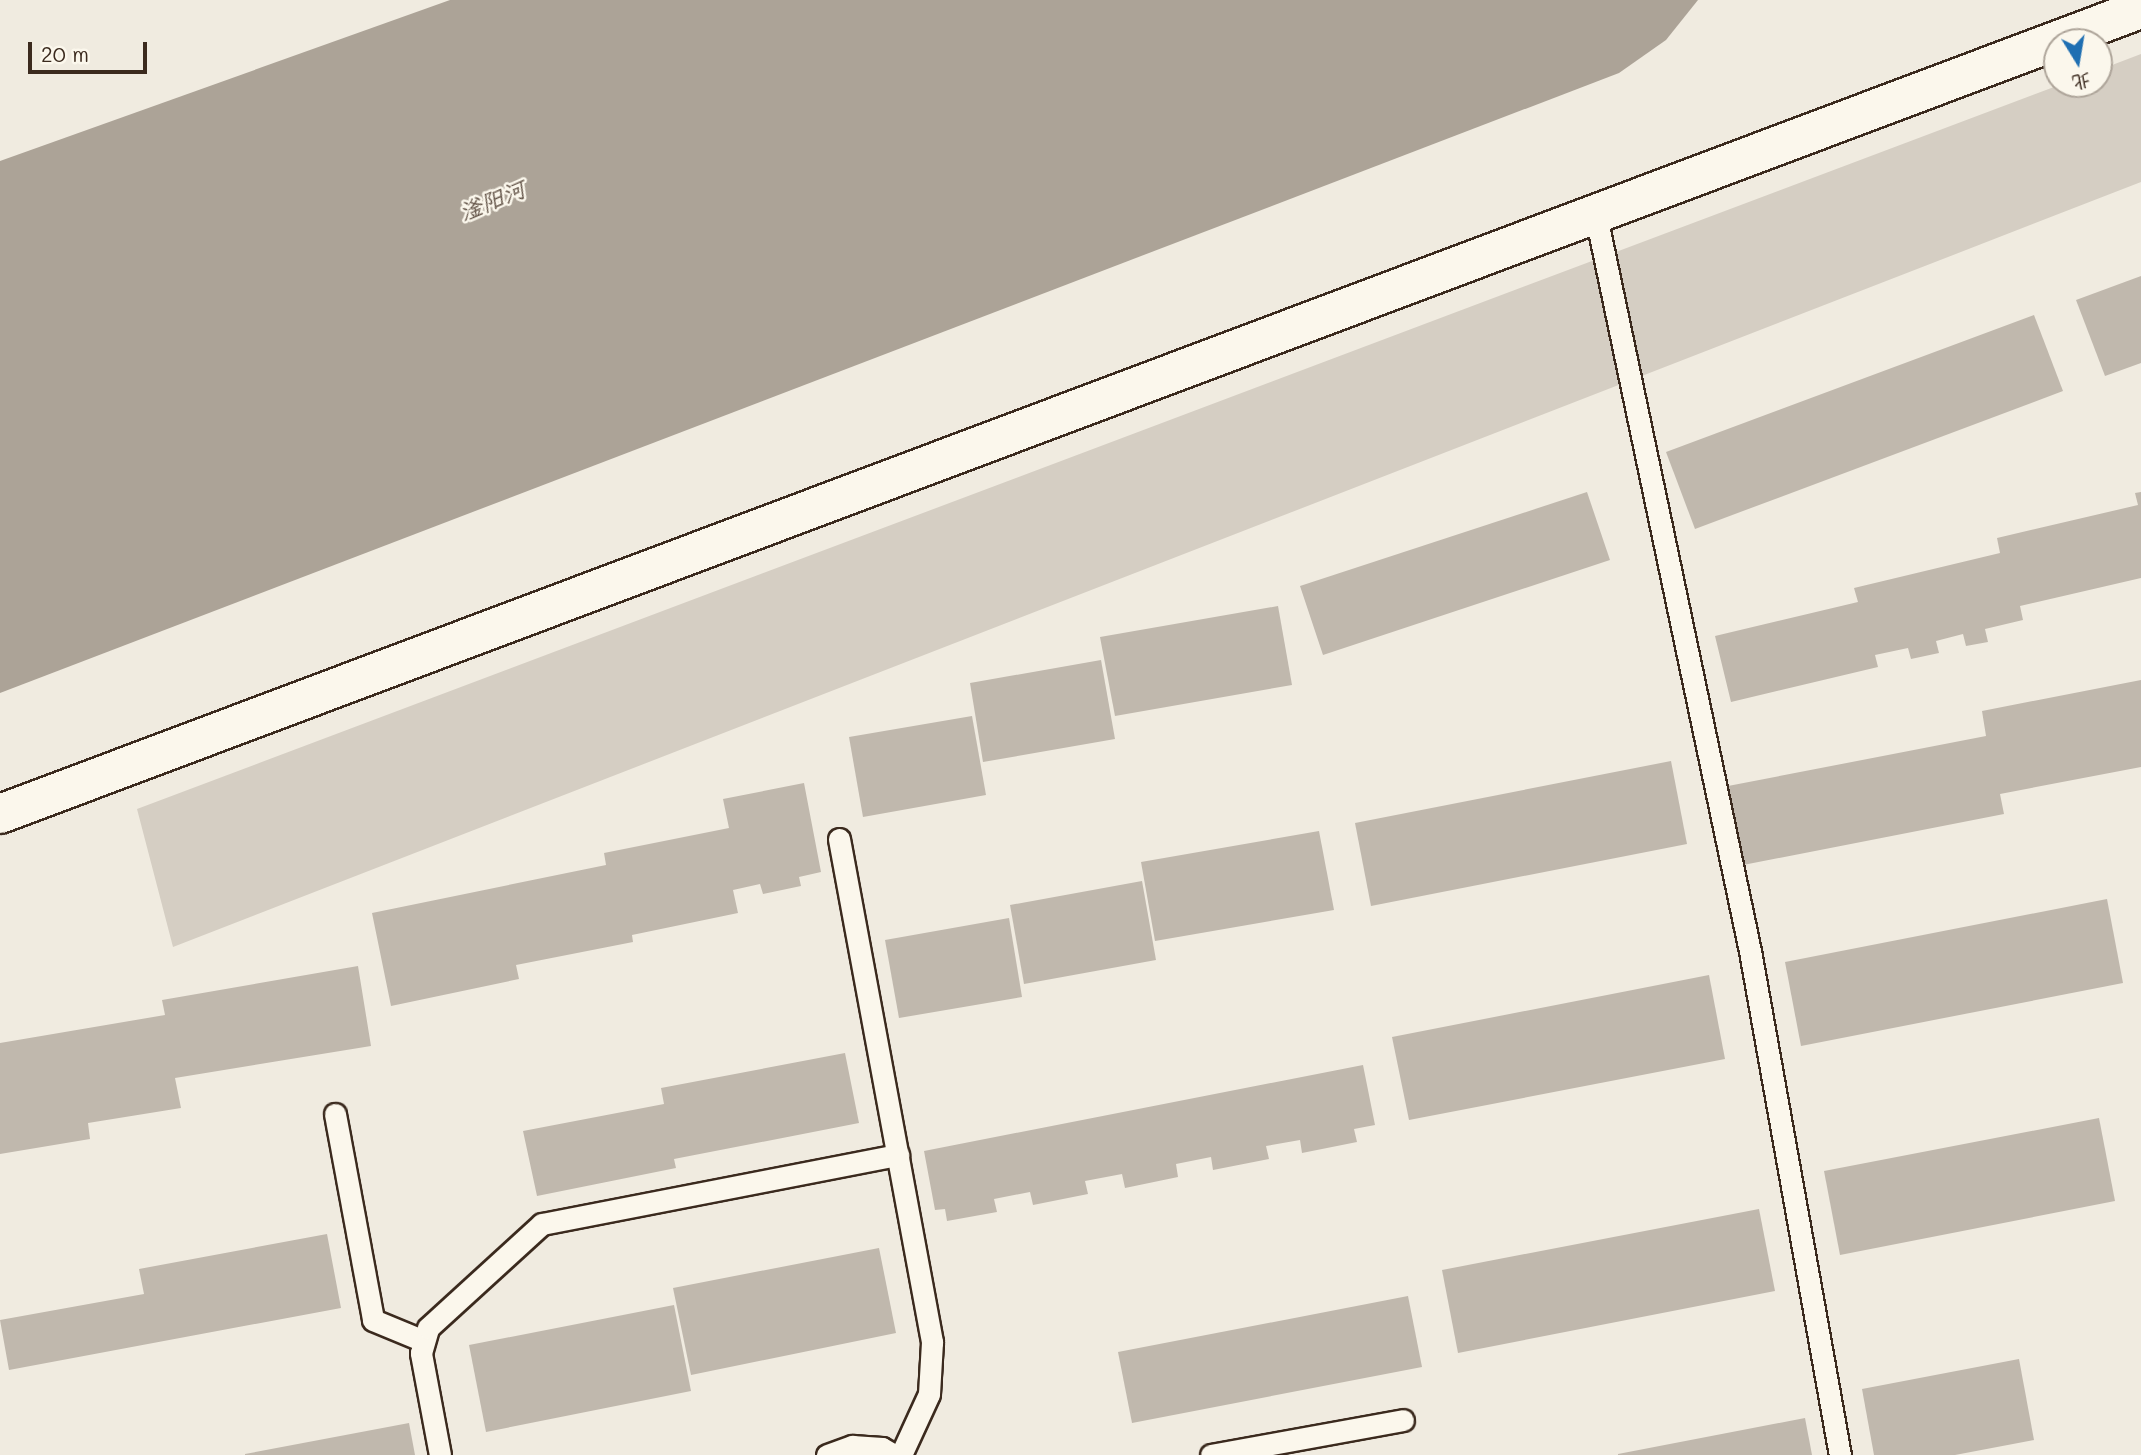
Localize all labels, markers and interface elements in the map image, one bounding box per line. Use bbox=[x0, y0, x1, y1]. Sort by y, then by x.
scale bar bbox=[32, 28, 150, 72]
north arrow bbox=[2043, 28, 2113, 98]
text: 20 m bbox=[41, 40, 89, 67]
text: 北 bbox=[2070, 68, 2093, 96]
water label: 滏阳河 bbox=[455, 174, 529, 226]

